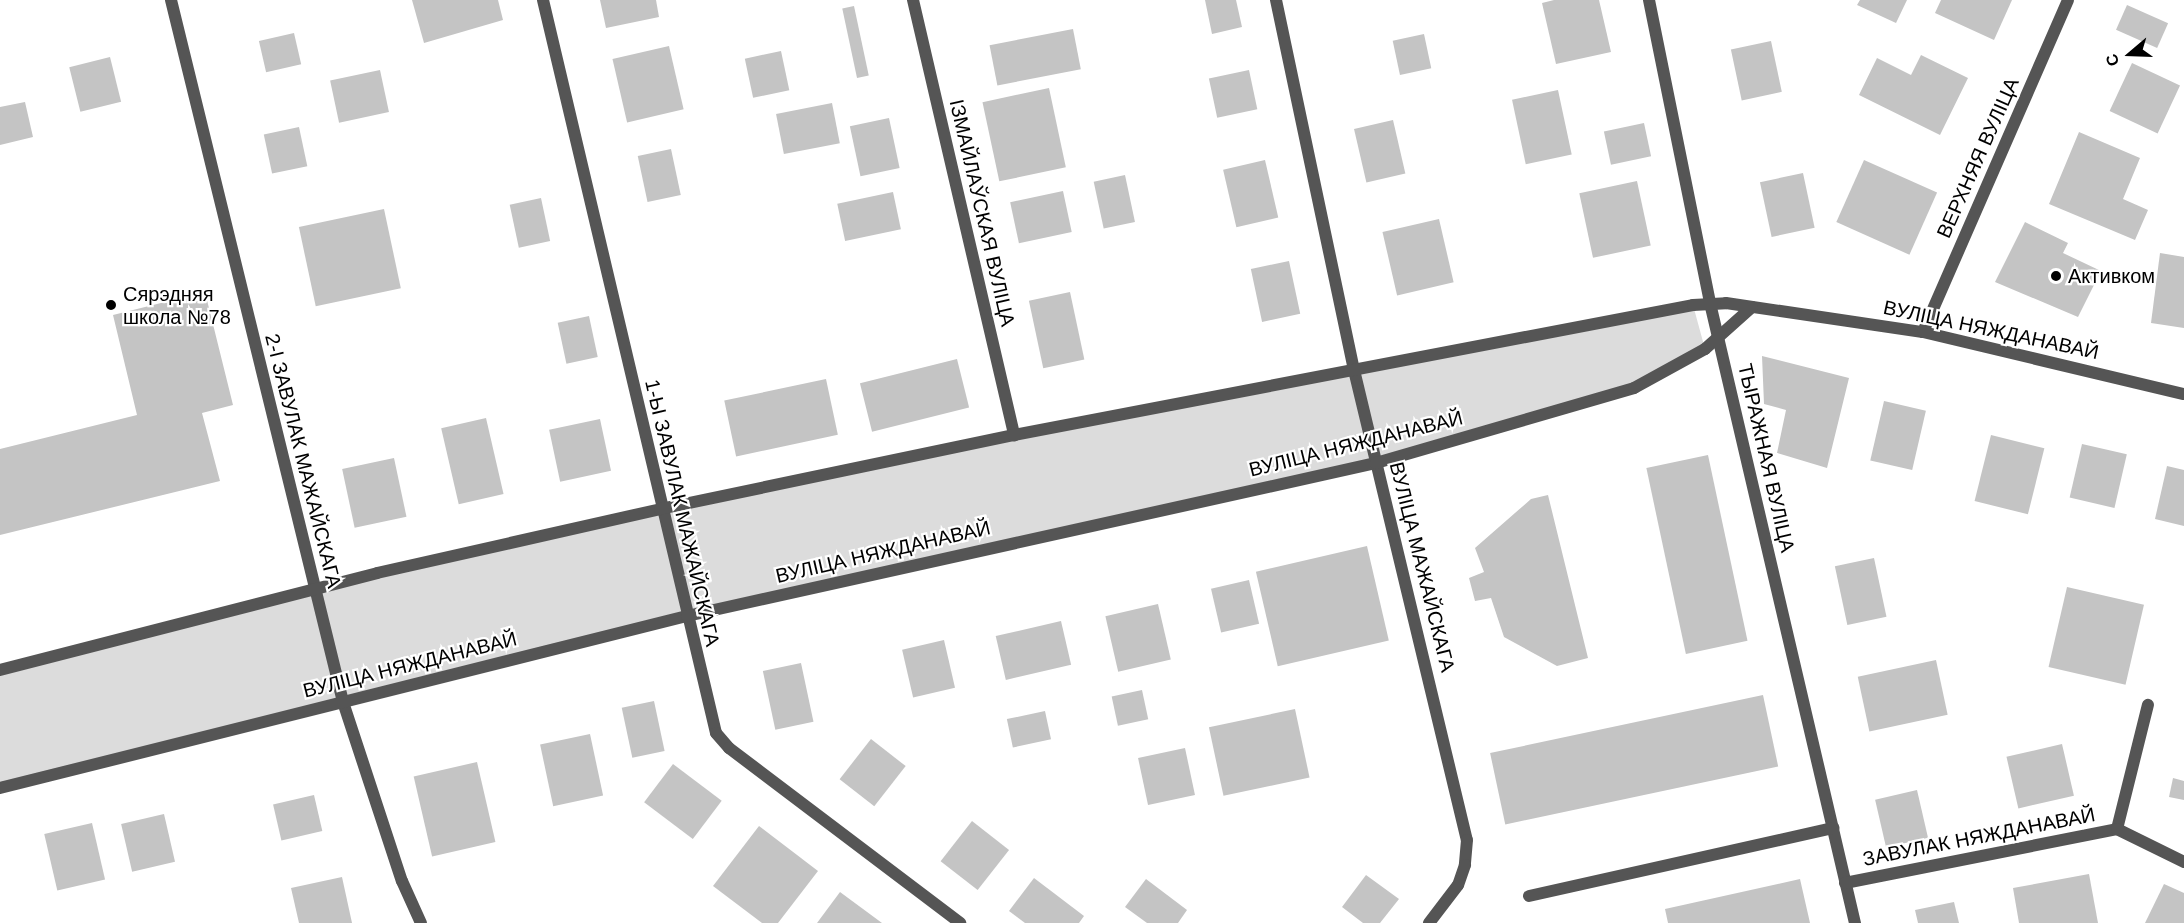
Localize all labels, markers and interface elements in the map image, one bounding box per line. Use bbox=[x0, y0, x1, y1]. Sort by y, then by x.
north arrow bbox=[2100, 24, 2160, 84]
text: С bbox=[2103, 52, 2122, 68]
street label: ВЕРХНЯЯ ВУЛІЦА bbox=[1932, 74, 2024, 242]
street label: ІЗМАЙЛАЎСКАЯ ВУЛІЦА bbox=[944, 97, 1020, 329]
place label: Активком bbox=[2068, 264, 2155, 288]
marker: Активком bbox=[2049, 269, 2063, 283]
place label: Сярэдняя школа №78 bbox=[123, 282, 231, 329]
street label: ВУЛІЦА НЯЖДАНАВАЙ bbox=[1881, 295, 2101, 365]
marker: Сярэдняя школа №78 bbox=[104, 298, 118, 312]
street label: 2-І ЗАВУЛАК МАЖАЙСКАГА bbox=[260, 331, 346, 591]
street label: ТЫРАЖНАЯ ВУЛІЦА bbox=[1733, 361, 1799, 555]
street label: 1-Ы ЗАВУЛАК МАЖАЙСКАГА bbox=[640, 377, 724, 649]
street label: ВУЛІЦА НЯЖДАНАВАЙ bbox=[1247, 406, 1465, 482]
street label: ВУЛІЦА МАЖАЙСКАГА bbox=[1384, 460, 1460, 674]
street label: ВУЛІЦА НЯЖДАНАВАЙ bbox=[773, 516, 993, 588]
street label: ВУЛІЦА НЯЖДАНАВАЙ bbox=[301, 627, 519, 703]
street label: ЗАВУЛАК НЯЖДАНАВАЙ bbox=[1861, 803, 2097, 871]

